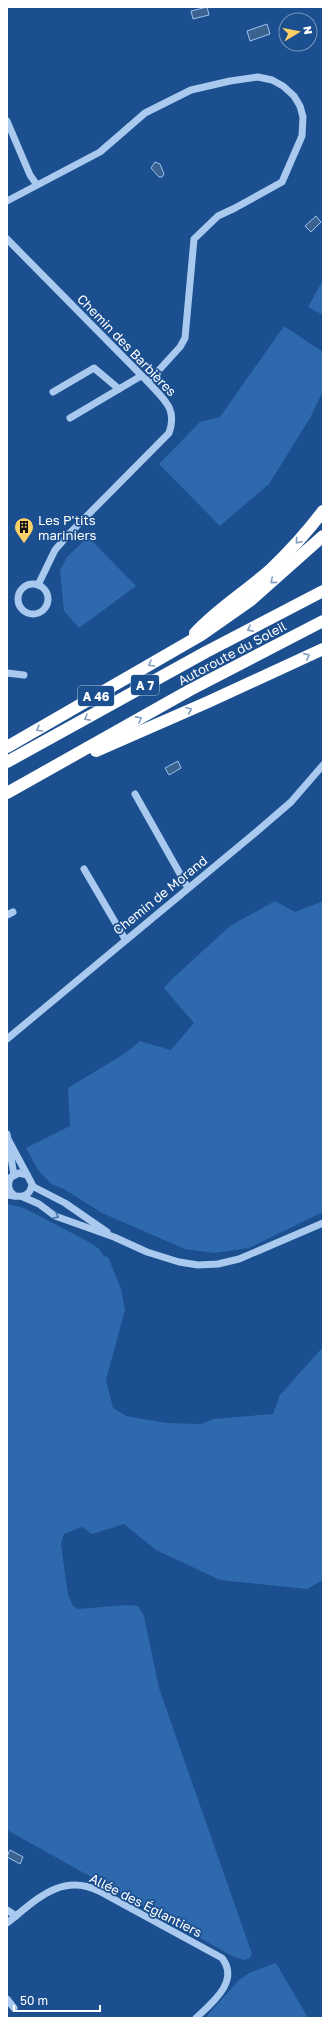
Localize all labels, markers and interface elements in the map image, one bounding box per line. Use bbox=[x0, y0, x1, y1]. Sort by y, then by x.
north arrow bbox=[278, 12, 318, 52]
text: N bbox=[301, 25, 315, 35]
street label: Chemin des Barbières bbox=[74, 291, 180, 399]
place label: Les P'tits mariniers bbox=[38, 512, 96, 543]
building icon: Les P'tits mariniers bbox=[13, 516, 35, 544]
one-way arrow bbox=[296, 536, 303, 544]
one-way arrow bbox=[271, 577, 278, 584]
street label: Autoroute du Soleil bbox=[175, 618, 289, 688]
one-way arrow bbox=[247, 624, 254, 631]
one-way arrow bbox=[303, 653, 311, 661]
one-way arrow bbox=[148, 660, 155, 667]
road number: A 7 bbox=[131, 675, 159, 695]
road number: A 46 bbox=[78, 686, 114, 706]
one-way arrow bbox=[186, 707, 193, 715]
one-way arrow bbox=[84, 713, 91, 720]
one-way arrow bbox=[135, 716, 142, 723]
one-way arrow bbox=[36, 724, 43, 731]
street label: Chemin de Morand bbox=[110, 852, 210, 938]
one-way arrow bbox=[52, 1211, 59, 1219]
street label: Allée des Églantiers bbox=[87, 1870, 205, 1940]
scale bar bbox=[14, 1987, 100, 2013]
text: 50 m bbox=[20, 1993, 48, 2008]

